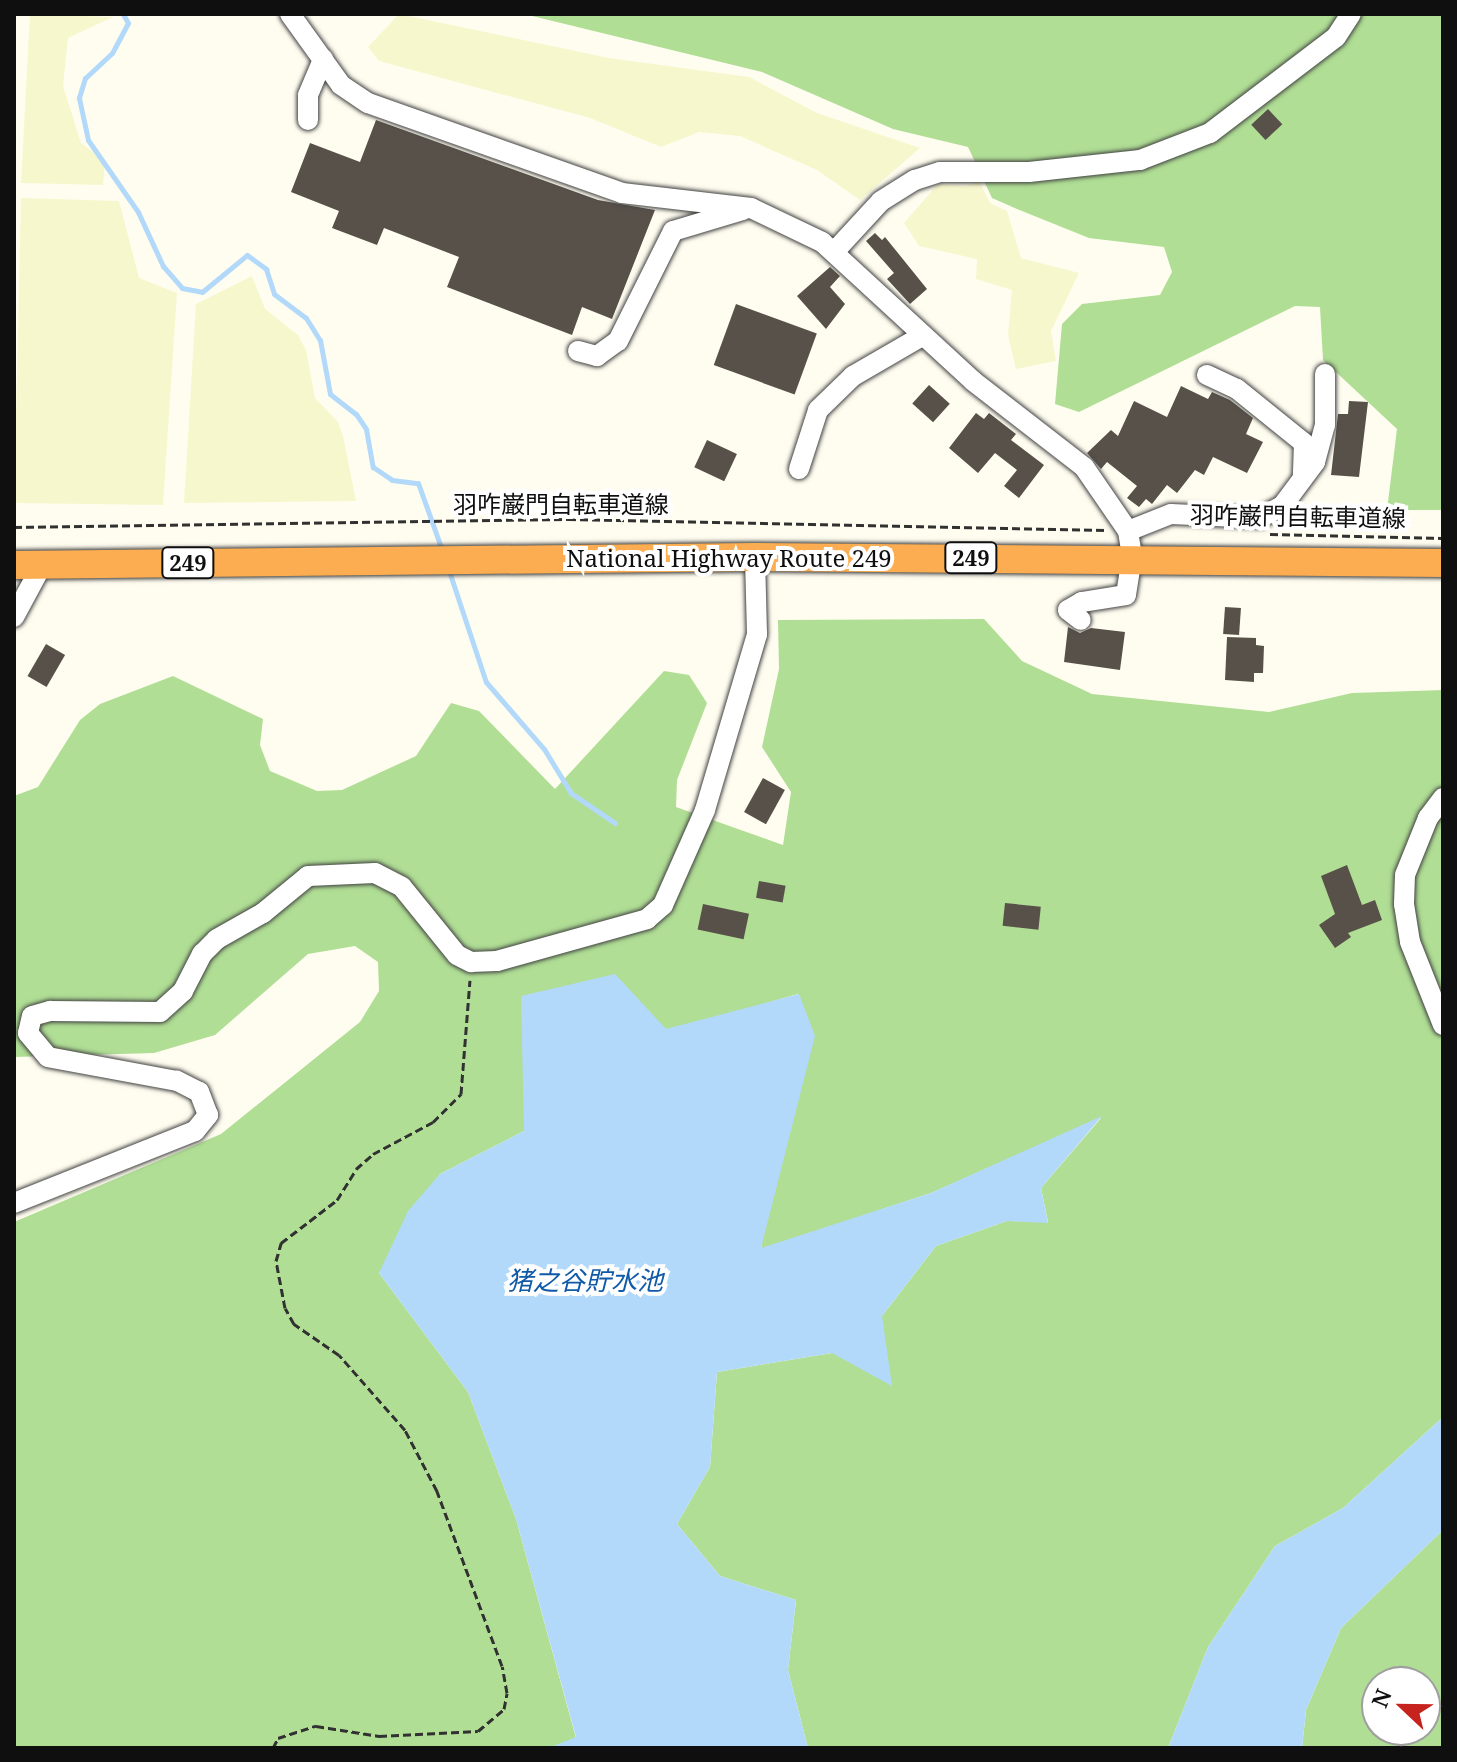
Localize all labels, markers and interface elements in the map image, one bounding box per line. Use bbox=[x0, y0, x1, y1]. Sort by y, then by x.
street label: 羽咋巌門自転車道線 bbox=[453, 490, 669, 518]
street label: 羽咋巌門自転車道線 bbox=[1190, 500, 1406, 532]
road number: 249 bbox=[943, 540, 999, 576]
street label: National Highway Route 249 bbox=[566, 544, 892, 572]
road number: 249 bbox=[160, 545, 216, 581]
water label: 猪之谷貯水池 bbox=[507, 1265, 663, 1297]
north arrow bbox=[1361, 1666, 1441, 1746]
text: N bbox=[1363, 1684, 1398, 1711]

